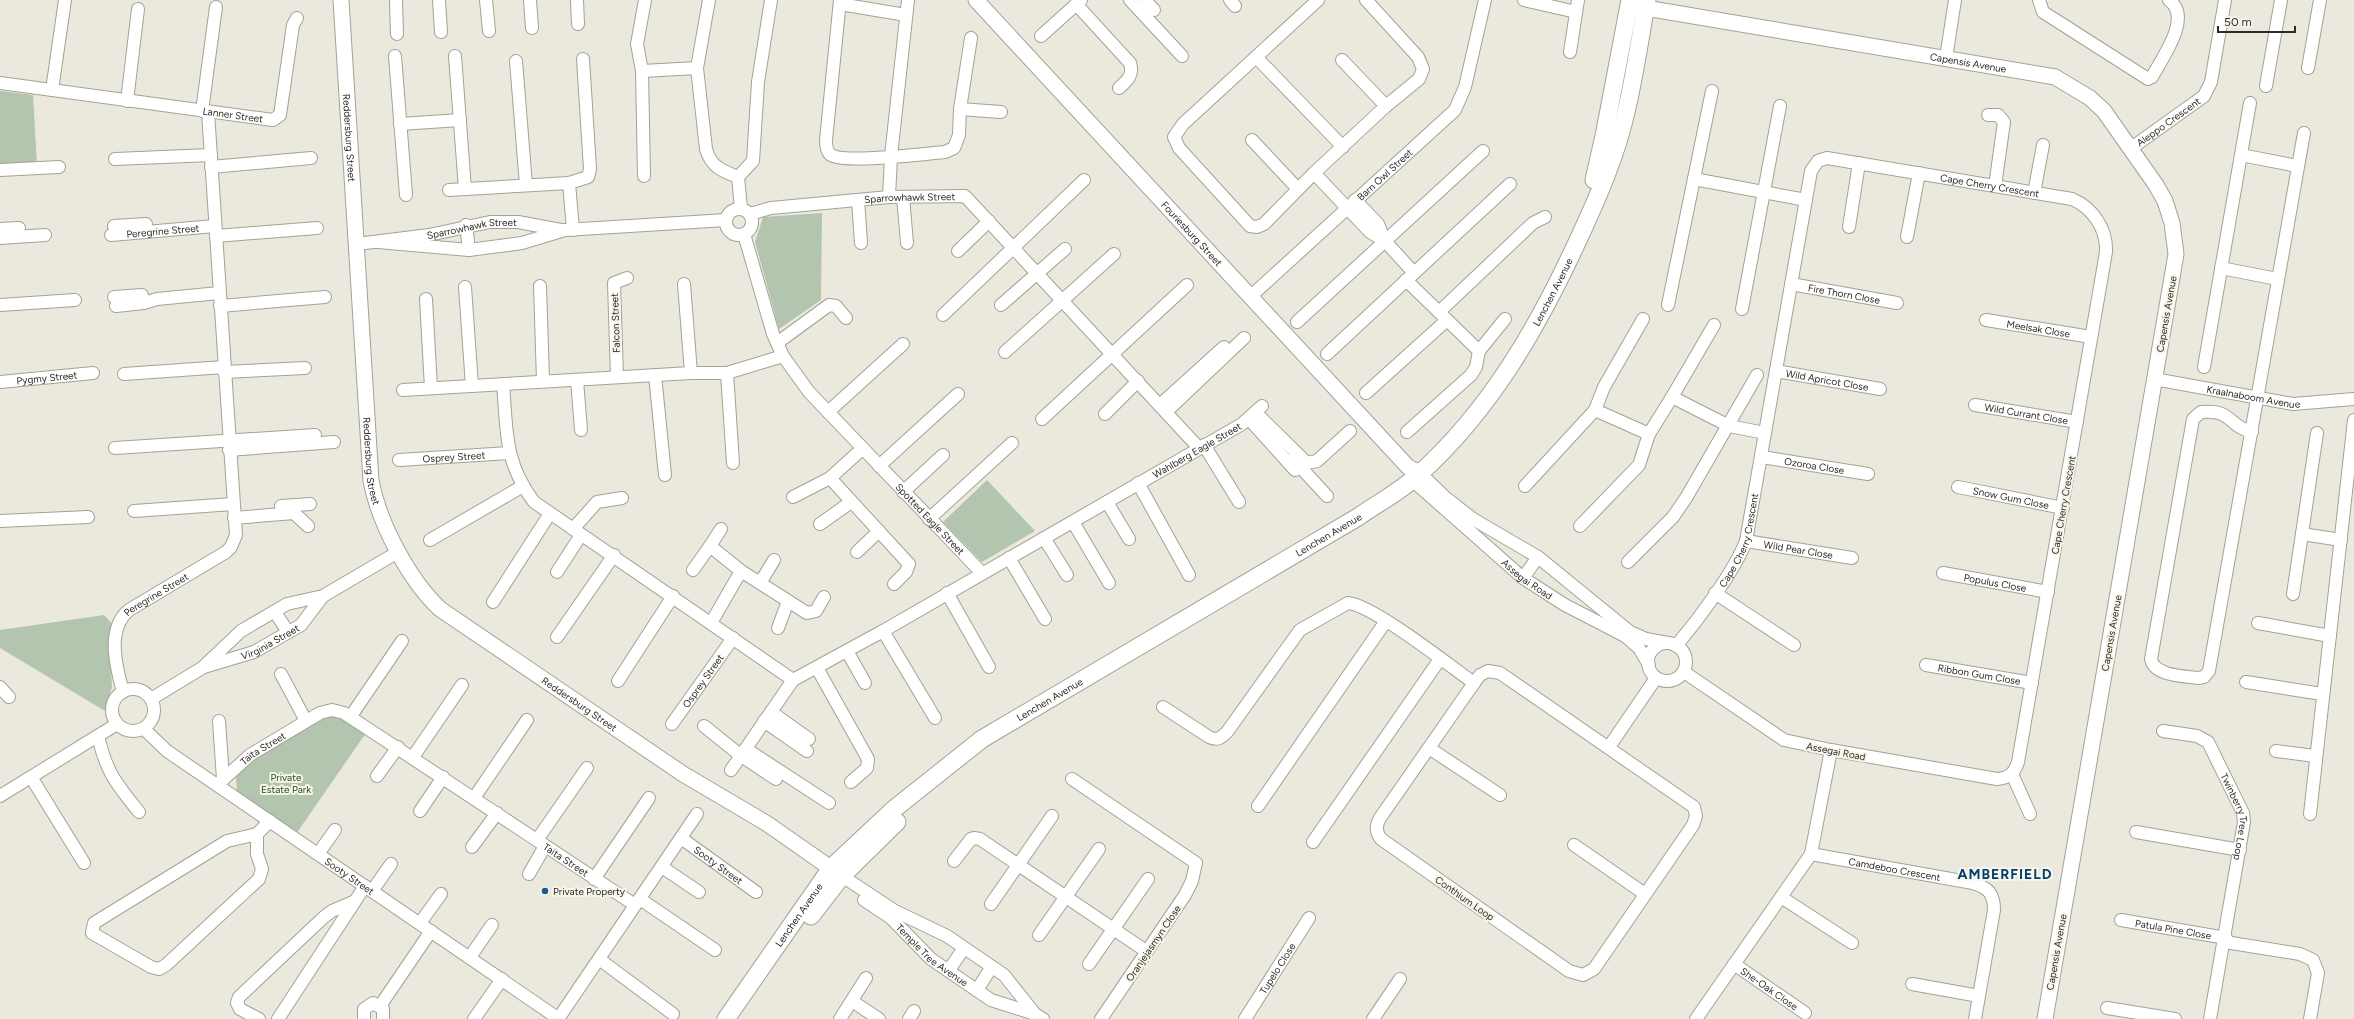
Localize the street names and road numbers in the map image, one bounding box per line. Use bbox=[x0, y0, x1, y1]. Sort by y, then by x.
street label: Capensis Avenue bbox=[1929, 50, 2008, 76]
street label: Reddersburg Street bbox=[340, 93, 358, 182]
street label: Aleppo Crescent bbox=[2134, 95, 2203, 149]
street label: Lanner Street bbox=[202, 105, 264, 126]
street label: Barn Owl Street bbox=[1354, 146, 1416, 203]
street label: Cape Cherry Crescent bbox=[1939, 171, 2040, 200]
street label: Sparrowhawk Street bbox=[864, 190, 956, 206]
street label: Fouriesburg Street bbox=[1158, 199, 1225, 269]
street label: Sparrowhawk Street bbox=[426, 216, 517, 242]
street label: Peregrine Street bbox=[126, 221, 200, 241]
street label: Lenchen Avenue bbox=[1530, 256, 1576, 328]
street label: Capensis Avenue bbox=[2153, 274, 2180, 353]
street label: Fire Thorn Close bbox=[1807, 281, 1882, 307]
street label: Falcon Street bbox=[608, 293, 623, 353]
street label: Meelsak Close bbox=[2006, 317, 2071, 341]
street label: Wild Apricot Close bbox=[1785, 367, 1870, 394]
street label: Pygmy Street bbox=[16, 369, 78, 387]
street label: Kraalnaboom Avenue bbox=[2205, 383, 2301, 411]
street label: Wild Currant Close bbox=[1983, 401, 2069, 427]
street label: Reddersburg Street bbox=[360, 417, 383, 507]
street label: Wahlberg Eagle Street bbox=[1150, 420, 1244, 481]
street label: Osprey Street bbox=[422, 449, 486, 465]
street label: Ozoroa Close bbox=[1783, 455, 1846, 477]
street label: Cape Cherry Crescent bbox=[2048, 455, 2079, 555]
street label: Spotted Eagle Street bbox=[892, 480, 967, 558]
street label: Snow Gum Close bbox=[1972, 484, 2051, 512]
street label: Cape Cherry Crescent bbox=[1716, 492, 1761, 590]
street label: Lenchen Avenue bbox=[1293, 510, 1365, 559]
street label: Wild Pear Close bbox=[1763, 538, 1834, 562]
street label: Assegai Road bbox=[1499, 556, 1555, 602]
street label: Peregrine Street bbox=[121, 570, 191, 619]
street label: Populus Close bbox=[1963, 571, 2028, 595]
street label: Capensis Avenue bbox=[2098, 593, 2125, 672]
street label: Virginia Street bbox=[239, 621, 302, 663]
street label: Osprey Street bbox=[680, 651, 727, 710]
street label: Ribbon Gum Close bbox=[1937, 661, 2022, 688]
street label: Reddersburg Street bbox=[539, 674, 620, 735]
street label: Lenchen Avenue bbox=[1014, 675, 1086, 724]
street label: Taita Street bbox=[237, 729, 288, 768]
street label: Assegai Road bbox=[1805, 739, 1867, 764]
street label: Twinberry Tree Loop bbox=[2217, 771, 2250, 861]
street label: Taita Street bbox=[541, 840, 591, 880]
street label: Sooty Street bbox=[691, 843, 745, 887]
street label: Sooty Street bbox=[322, 855, 377, 898]
street label: Camdeboo Crescent bbox=[1848, 855, 1942, 884]
street label: Conthium Loop bbox=[1433, 873, 1497, 924]
street label: Lenchen Avenue bbox=[772, 880, 826, 949]
street label: Oranjejasmyn Close bbox=[1123, 902, 1184, 984]
street label: Capensis Avenue bbox=[2043, 912, 2070, 991]
street label: Patula Pine Close bbox=[2134, 917, 2213, 942]
street label: Temple Tree Avenue bbox=[893, 921, 971, 990]
street label: Tupelo Close bbox=[1257, 940, 1299, 997]
street label: She-Oak Close bbox=[1738, 964, 1801, 1014]

